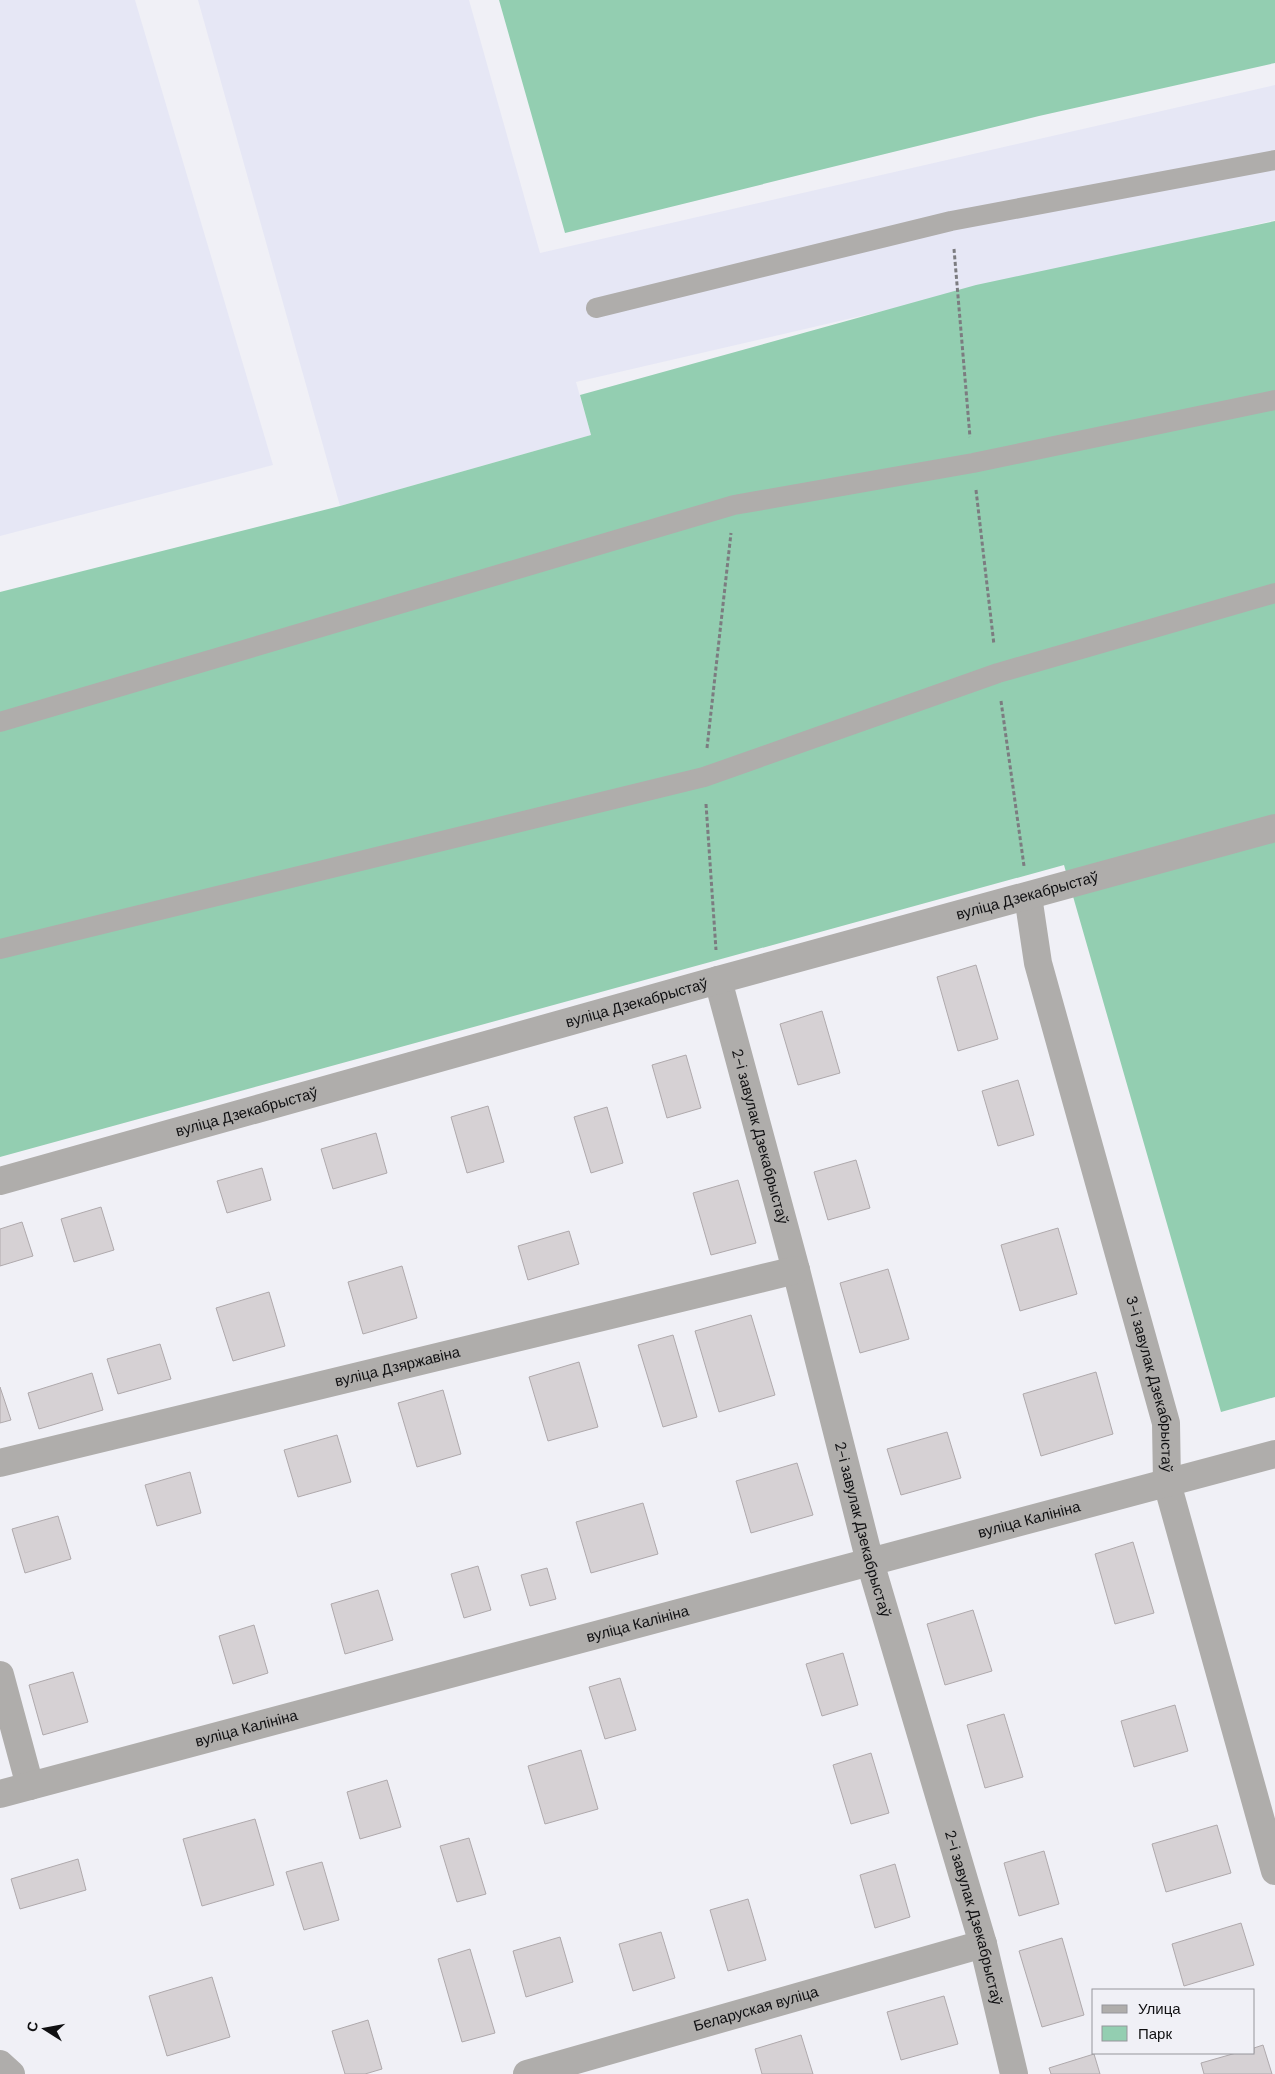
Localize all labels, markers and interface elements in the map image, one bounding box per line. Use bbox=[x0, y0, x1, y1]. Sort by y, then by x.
street label: вуліца Дзекабрыстаў bbox=[954, 867, 1101, 925]
street label: вуліца Дзекабрыстаў bbox=[563, 973, 710, 1032]
street label: 2-і завулак Дзекабрыстаў bbox=[727, 1047, 793, 1227]
street label: вуліца Дзекабрыстаў bbox=[173, 1082, 320, 1141]
street label: 3-і завулак Дзекабрыстаў bbox=[1121, 1294, 1177, 1473]
street label: вуліца Дзяржавіна bbox=[333, 1342, 463, 1391]
street label: 2-і завулак Дзекабрыстаў bbox=[830, 1440, 896, 1620]
street label: вуліца Калініна bbox=[976, 1496, 1083, 1543]
street label: вуліца Калініна bbox=[584, 1601, 692, 1647]
street label: вуліца Калініна bbox=[193, 1705, 300, 1752]
street label: 2-і завулак Дзекабрыстаў bbox=[940, 1828, 1007, 2007]
street label: Беларуская вуліца bbox=[691, 1981, 821, 2036]
legend bbox=[1092, 1989, 1255, 2054]
text: Улица bbox=[1138, 1999, 1181, 2019]
north arrow bbox=[20, 2004, 70, 2054]
text: С bbox=[22, 2020, 42, 2033]
text: Парк bbox=[1138, 2024, 1172, 2044]

